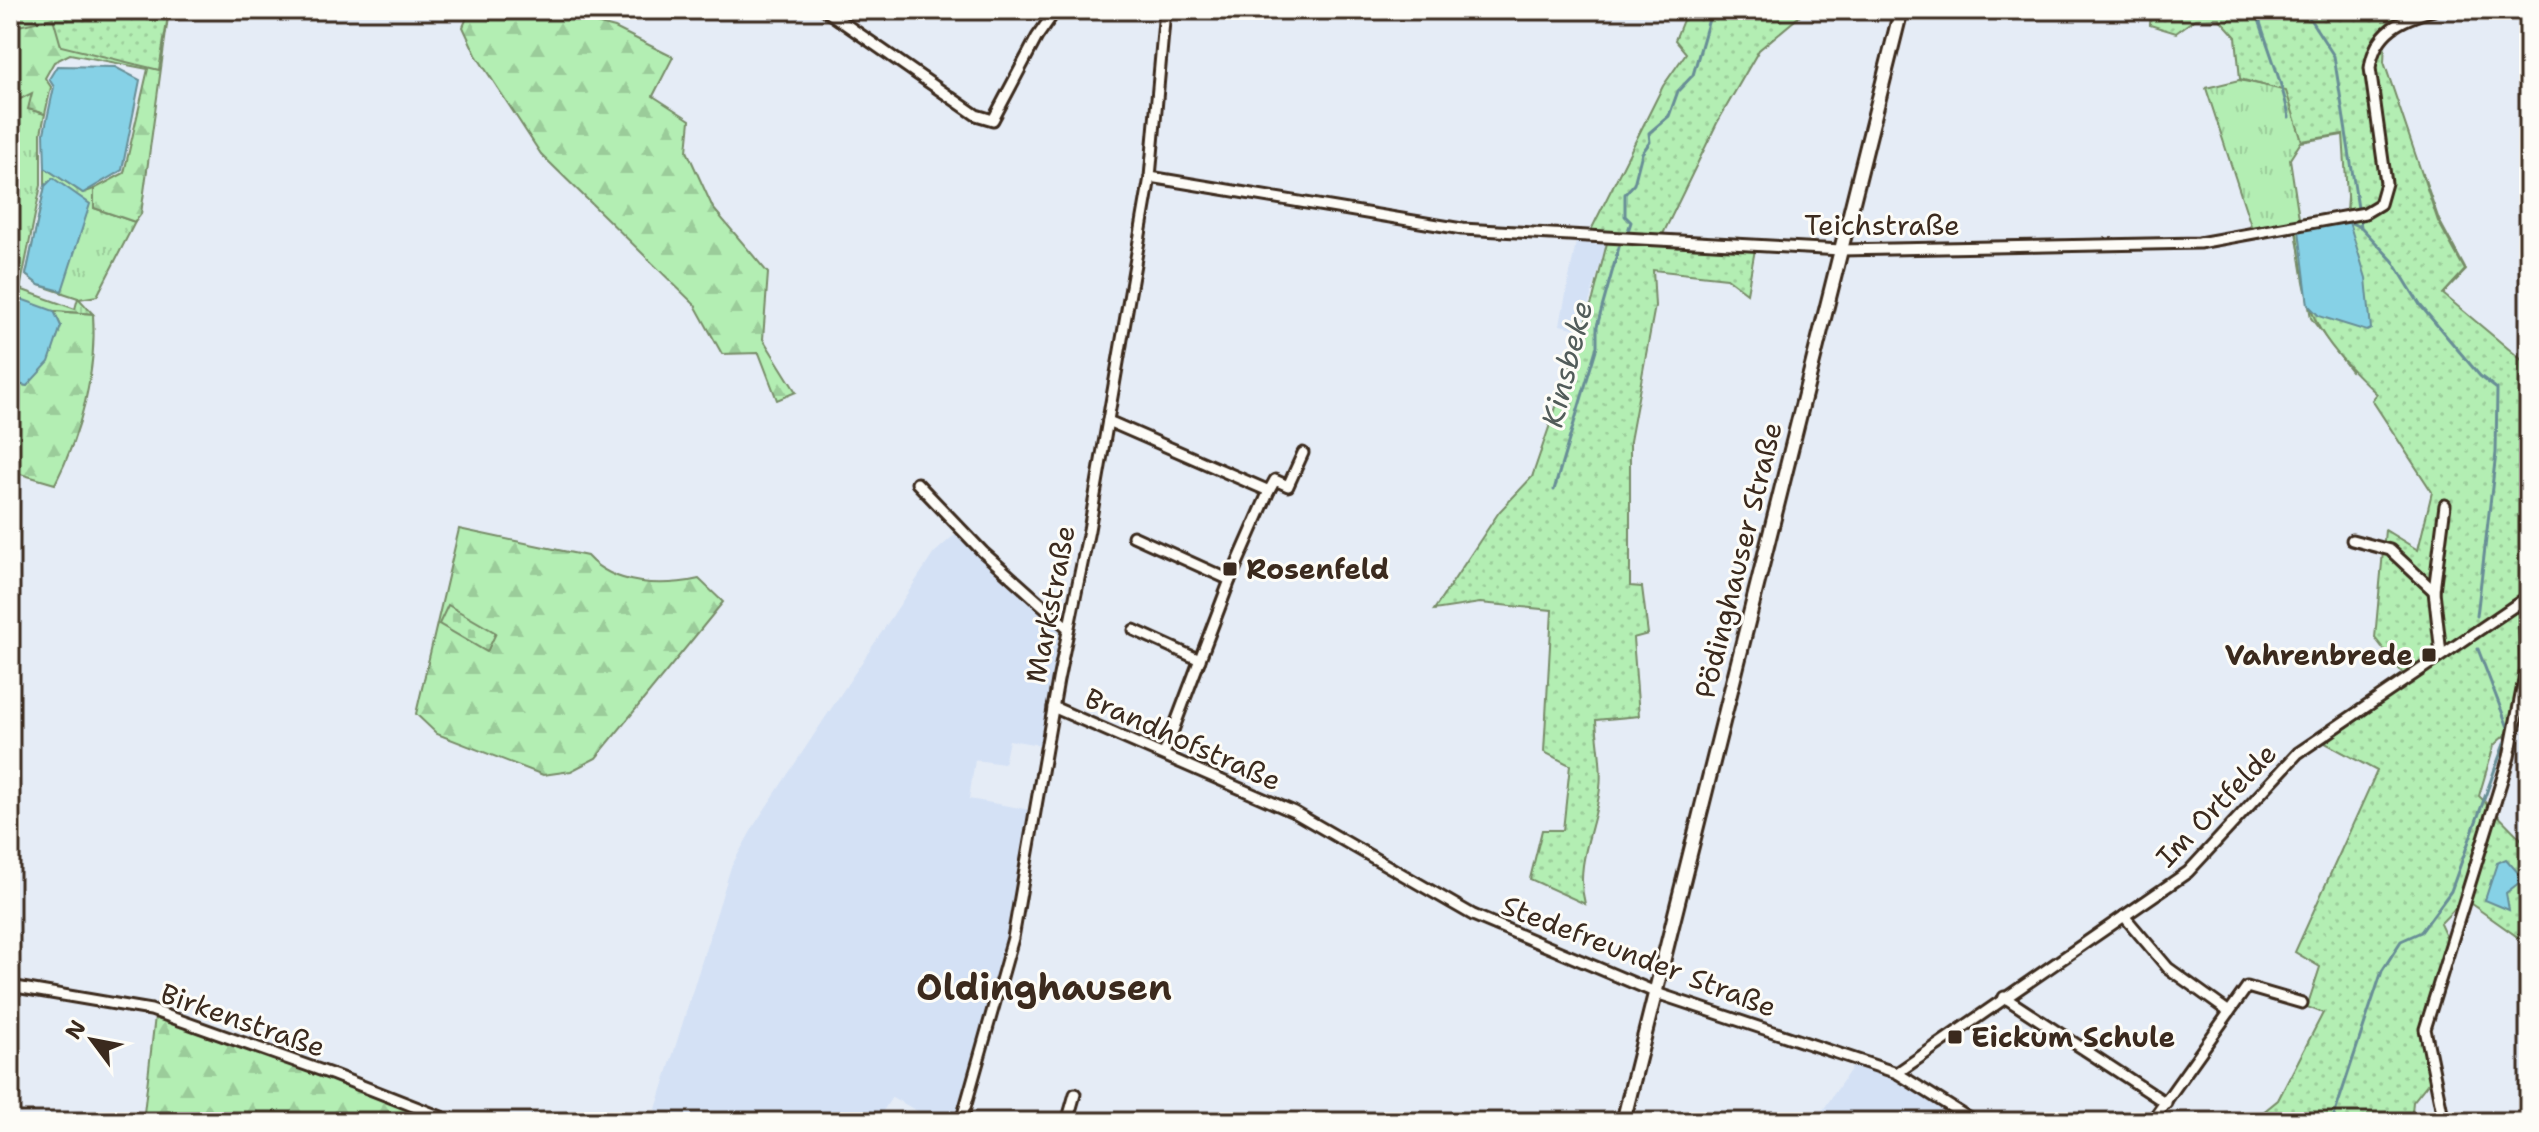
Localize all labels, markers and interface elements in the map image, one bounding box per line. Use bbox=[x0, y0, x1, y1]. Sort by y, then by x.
street label: Teichstraße bbox=[1804, 206, 1960, 244]
water label: Kinsbeke bbox=[1531, 296, 1603, 432]
street label: Pödinghauser Straße bbox=[1685, 418, 1791, 702]
street label: Markstraße bbox=[1016, 522, 1084, 686]
place label: Rosenfeld bbox=[1246, 550, 1389, 588]
marker: Rosenfeld bbox=[1221, 560, 1239, 578]
place label: Vahrenbrede bbox=[2225, 636, 2413, 674]
marker: Vahrenbrede bbox=[2420, 646, 2438, 664]
street label: Brandhofstraße bbox=[1079, 679, 1287, 799]
street label: Im Ortfelde bbox=[2147, 735, 2285, 875]
street label: Stedefreunder Straße bbox=[1496, 886, 1782, 1026]
district label: Oldinghausen bbox=[916, 963, 1172, 1012]
street label: Birkenstraße bbox=[155, 974, 331, 1066]
north arrow bbox=[52, 1000, 132, 1080]
text: N bbox=[59, 1015, 92, 1045]
place label: Eickum Schule bbox=[1971, 1018, 2175, 1056]
marker: Eickum Schule bbox=[1946, 1028, 1964, 1046]

